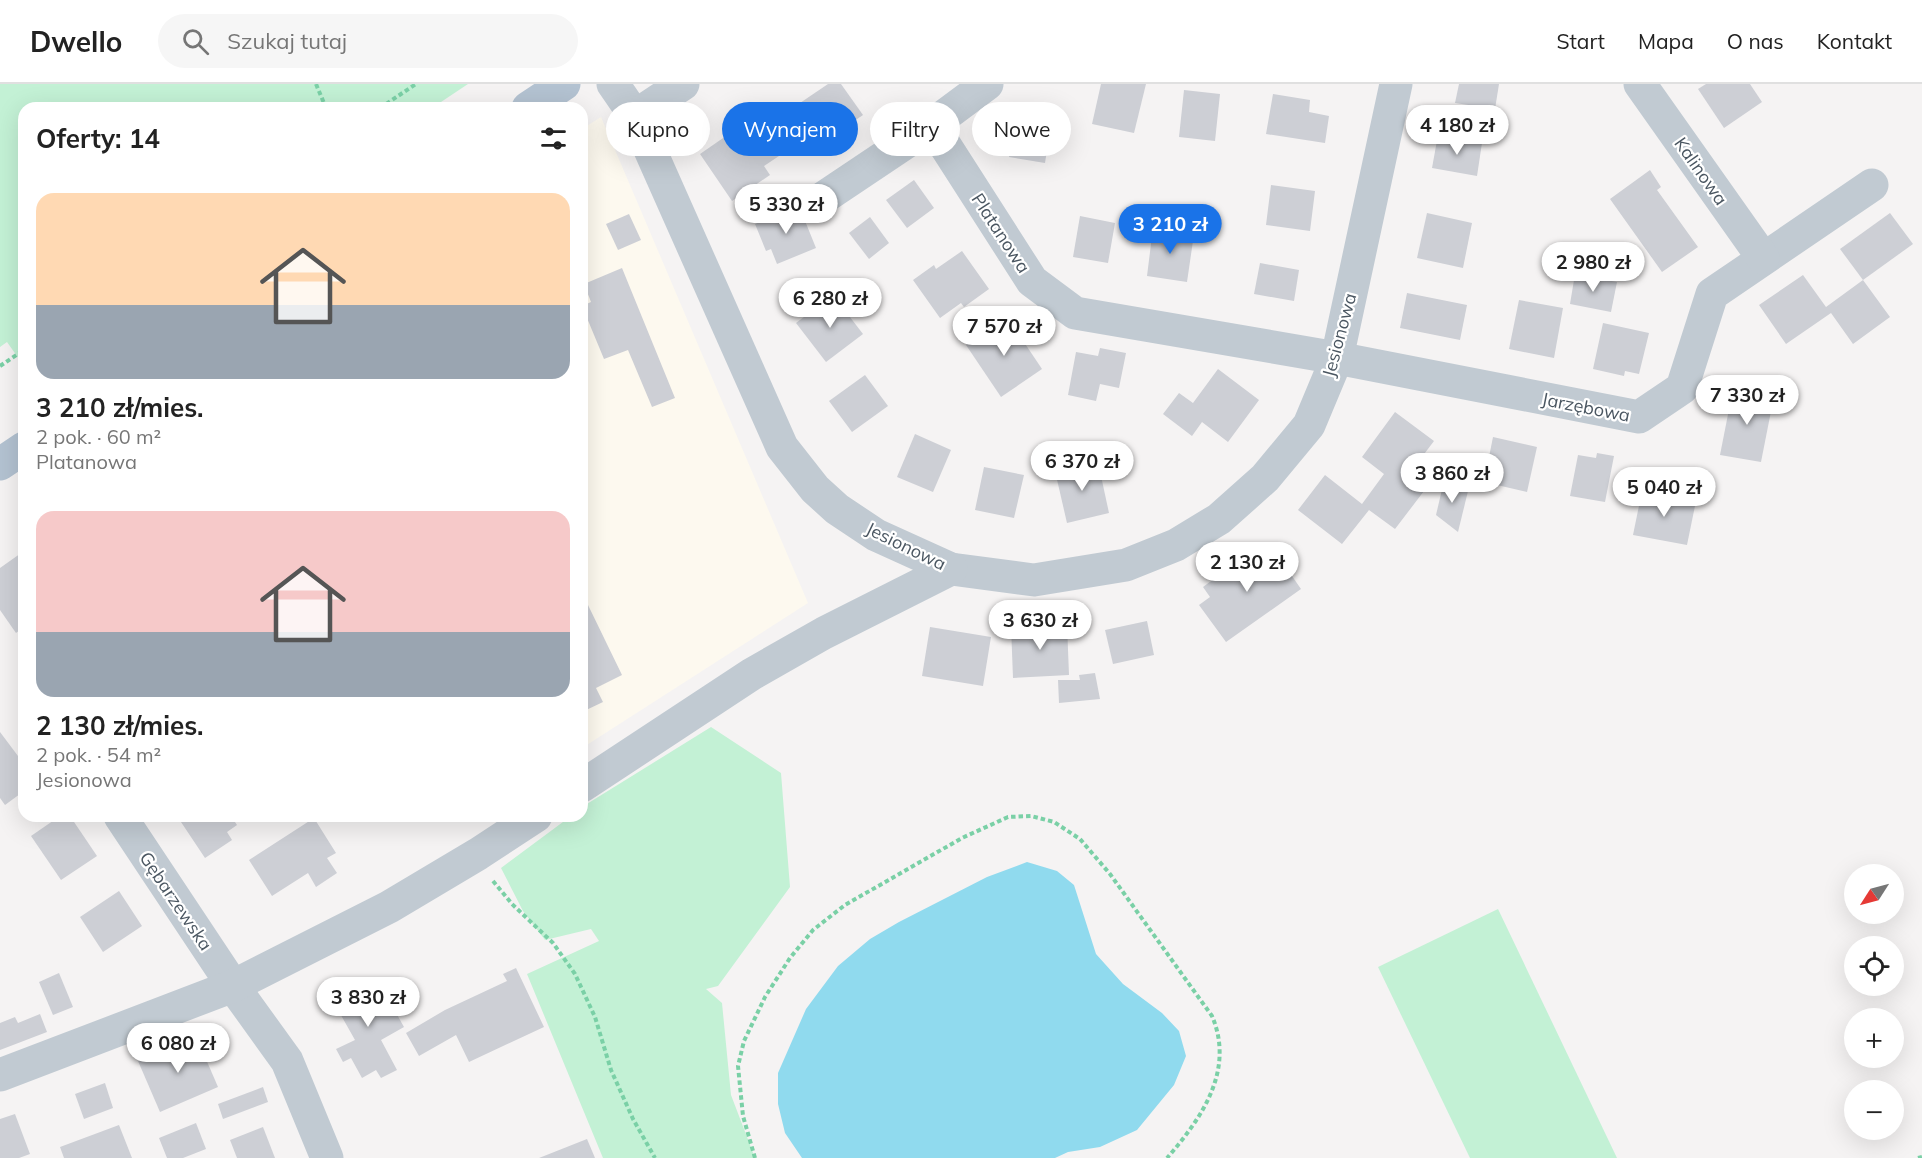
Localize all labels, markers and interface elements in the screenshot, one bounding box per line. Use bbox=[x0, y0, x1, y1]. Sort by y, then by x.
search box bbox=[158, 14, 578, 68]
text: Dwello bbox=[30, 24, 122, 59]
icon: search bbox=[179, 25, 212, 58]
text: Szukaj tutaj bbox=[227, 27, 347, 55]
text: Start bbox=[1556, 28, 1605, 54]
text: Mapa bbox=[1638, 28, 1694, 54]
text: O nas bbox=[1727, 28, 1784, 54]
text: Kontakt bbox=[1817, 28, 1892, 54]
chip: Kupno bbox=[606, 102, 710, 156]
chip: Wynajem bbox=[722, 102, 858, 156]
chip: Filtry bbox=[870, 102, 960, 156]
chip: Nowe bbox=[972, 102, 1071, 156]
pin: 4 180 zł bbox=[1395, 105, 1519, 156]
text: 4 180 zł bbox=[1420, 112, 1494, 137]
text: Oferty: 14 bbox=[36, 122, 160, 155]
icon: filters bbox=[537, 122, 570, 155]
street label: Kalinowa bbox=[1669, 133, 1733, 209]
pin: 5 330 zł bbox=[724, 184, 848, 235]
street label: Platanowa bbox=[967, 189, 1035, 277]
text: 5 330 zł bbox=[749, 191, 823, 216]
pin: 3 210 zł bbox=[1108, 204, 1232, 255]
text: 3 210 zł bbox=[1133, 211, 1207, 236]
icon: home bbox=[249, 232, 357, 340]
pin: 2 980 zł bbox=[1531, 242, 1655, 293]
text: 2 980 zł bbox=[1556, 249, 1630, 274]
pin: 6 280 zł bbox=[768, 278, 892, 329]
text: 6 280 zł bbox=[793, 285, 867, 310]
street label: Jesionowa bbox=[1317, 290, 1361, 380]
pin: 7 570 zł bbox=[942, 306, 1066, 357]
text: 7 570 zł bbox=[967, 313, 1041, 338]
pin: 7 330 zł bbox=[1685, 375, 1809, 426]
text: 7 330 zł bbox=[1710, 382, 1784, 407]
street label: Jarzębowa bbox=[1540, 387, 1632, 427]
text: 3 210 zł/mies. bbox=[36, 391, 204, 424]
text: 2 pok. · 60 m² bbox=[36, 424, 161, 449]
pin: 6 370 zł bbox=[1020, 441, 1144, 492]
text: 6 370 zł bbox=[1045, 448, 1119, 473]
text: Platanowa bbox=[36, 449, 137, 474]
pin: 3 860 zł bbox=[1390, 453, 1514, 504]
text: 3 860 zł bbox=[1415, 460, 1489, 485]
pin: 5 040 zł bbox=[1602, 467, 1726, 518]
text: 5 040 zł bbox=[1627, 474, 1701, 499]
street label: Jesionowa bbox=[862, 517, 950, 575]
pin: 2 130 zł bbox=[1185, 542, 1309, 593]
text: 2 130 zł bbox=[1210, 549, 1284, 574]
icon: home bbox=[249, 550, 357, 658]
pin: 3 630 zł bbox=[978, 600, 1102, 651]
text: 3 630 zł bbox=[1003, 607, 1077, 632]
text: 2 130 zł/mies. bbox=[36, 709, 204, 742]
text: 2 pok. · 54 m² bbox=[36, 742, 161, 767]
text: Jesionowa bbox=[36, 767, 132, 792]
street label: Gębarzewska bbox=[135, 847, 217, 955]
north arrow bbox=[1844, 864, 1904, 924]
map controls bbox=[1844, 864, 1904, 1140]
button: locate bbox=[1844, 936, 1904, 996]
pin: 3 830 zł bbox=[306, 977, 430, 1028]
text: 3 830 zł bbox=[331, 984, 405, 1009]
button: + bbox=[1844, 1008, 1904, 1068]
pin: 6 080 zł bbox=[116, 1023, 240, 1074]
text: 6 080 zł bbox=[141, 1030, 215, 1055]
button: − bbox=[1844, 1080, 1904, 1140]

